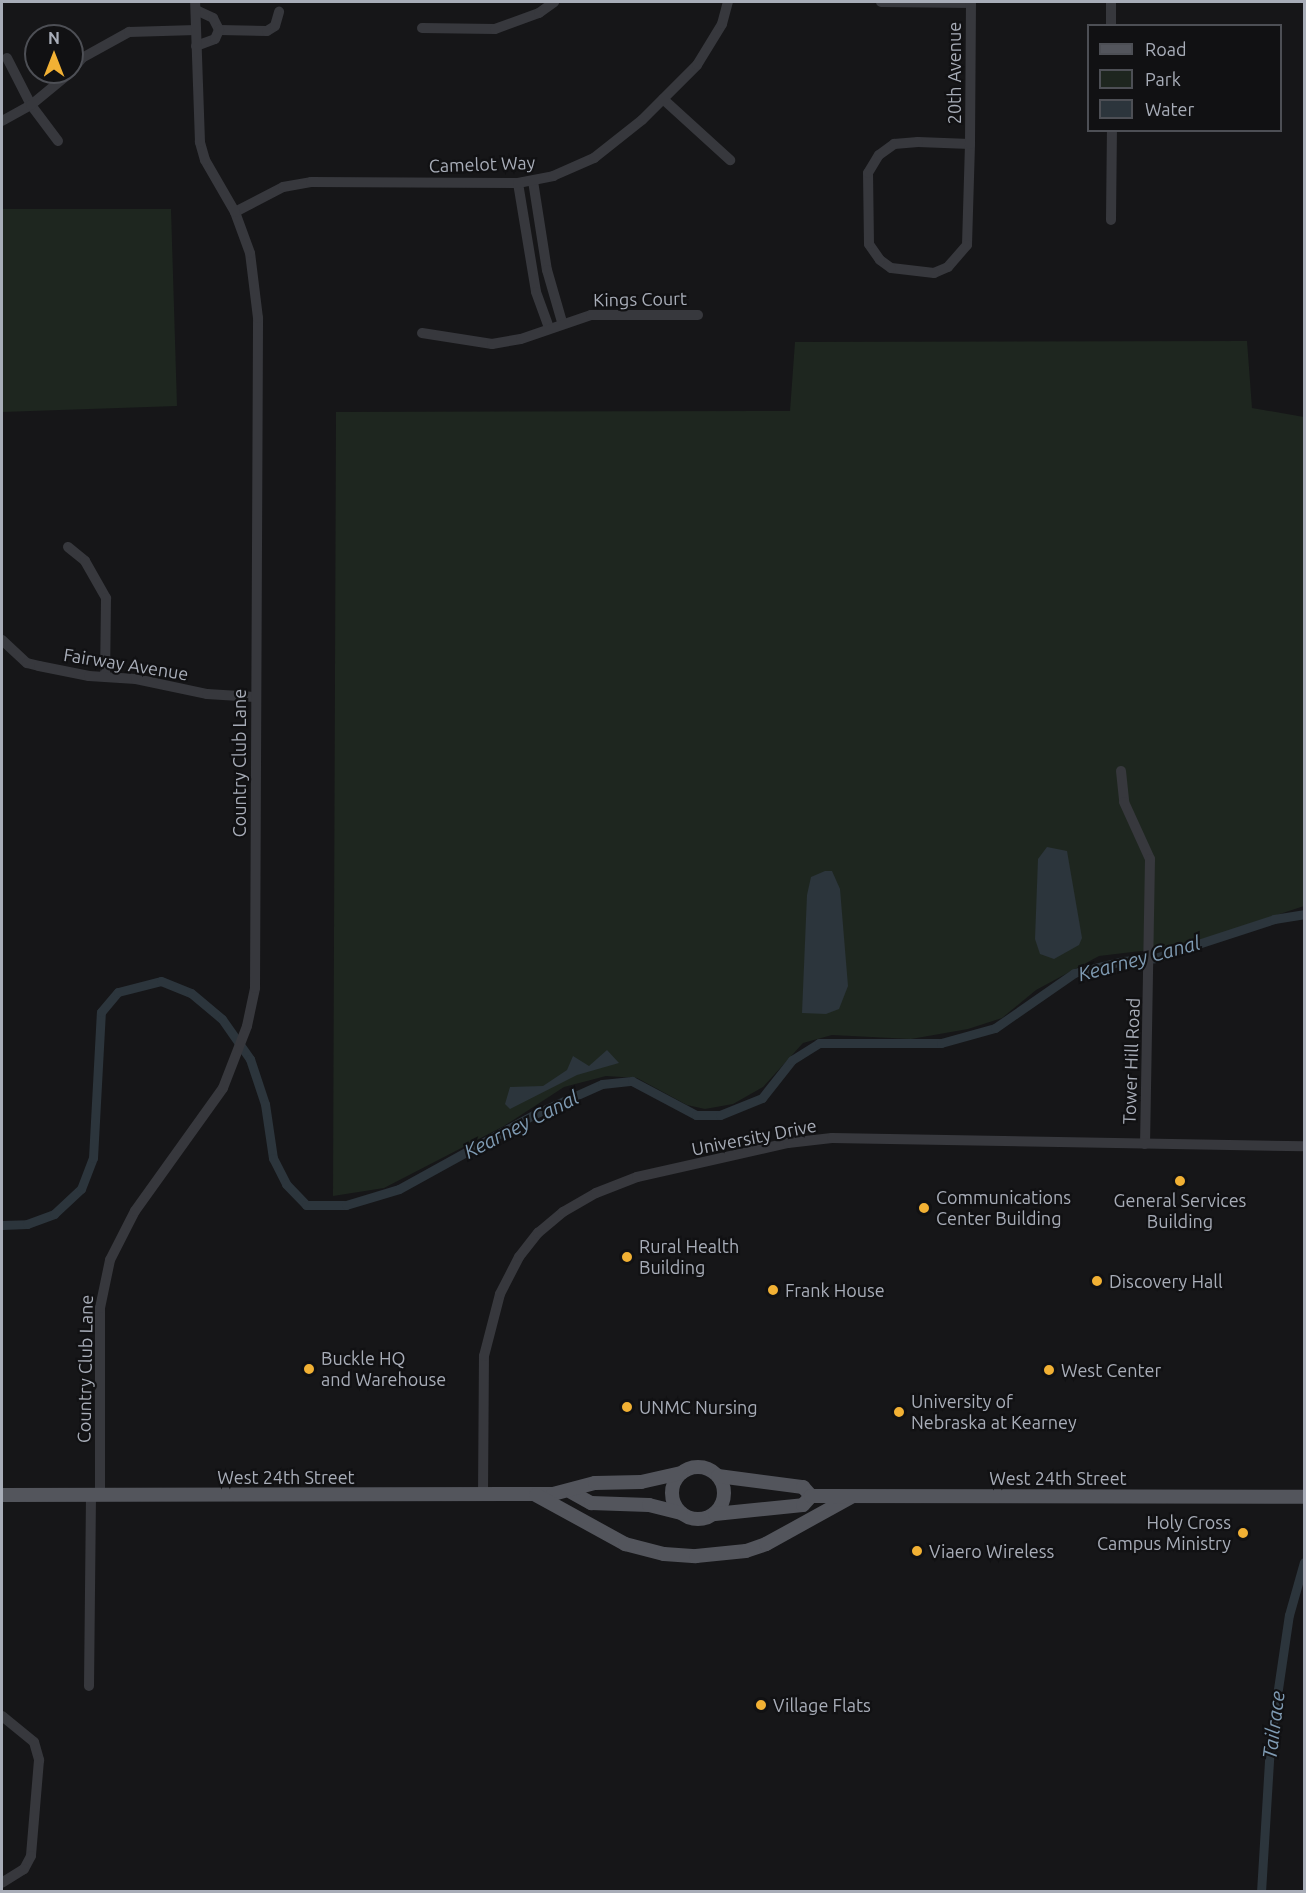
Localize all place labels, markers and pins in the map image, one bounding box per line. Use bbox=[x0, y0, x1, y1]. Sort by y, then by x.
marker: General Services Building bbox=[1173, 1174, 1187, 1188]
place label: Communications Center Building bbox=[936, 1187, 1071, 1230]
place label: General Services Building bbox=[1114, 1190, 1246, 1232]
marker: Communications Center Building bbox=[917, 1201, 931, 1215]
place label: Rural Health Building bbox=[639, 1236, 739, 1278]
marker: Rural Health Building bbox=[620, 1250, 634, 1264]
place label: Discovery Hall bbox=[1109, 1270, 1223, 1292]
marker: Discovery Hall bbox=[1090, 1274, 1104, 1288]
place label: Frank House bbox=[785, 1279, 885, 1301]
marker: Frank House bbox=[766, 1283, 780, 1297]
place label: Buckle HQ and Warehouse bbox=[321, 1348, 446, 1390]
place label: West Center bbox=[1061, 1359, 1161, 1381]
marker: Buckle HQ and Warehouse bbox=[302, 1362, 316, 1376]
marker: West Center bbox=[1042, 1363, 1056, 1377]
place label: University of Nebraska at Kearney bbox=[911, 1391, 1077, 1434]
place label: UNMC Nursing bbox=[639, 1396, 758, 1418]
marker: UNMC Nursing bbox=[620, 1400, 634, 1414]
marker: University of Nebraska at Kearney bbox=[892, 1405, 906, 1419]
place label: Holy Cross Campus Ministry bbox=[1097, 1512, 1231, 1555]
marker: Holy Cross Campus Ministry bbox=[1236, 1526, 1250, 1540]
place label: Viaero Wireless bbox=[929, 1540, 1054, 1562]
marker: Viaero Wireless bbox=[910, 1544, 924, 1558]
place label: Village Flats bbox=[773, 1694, 871, 1716]
marker: Village Flats bbox=[754, 1698, 768, 1712]

